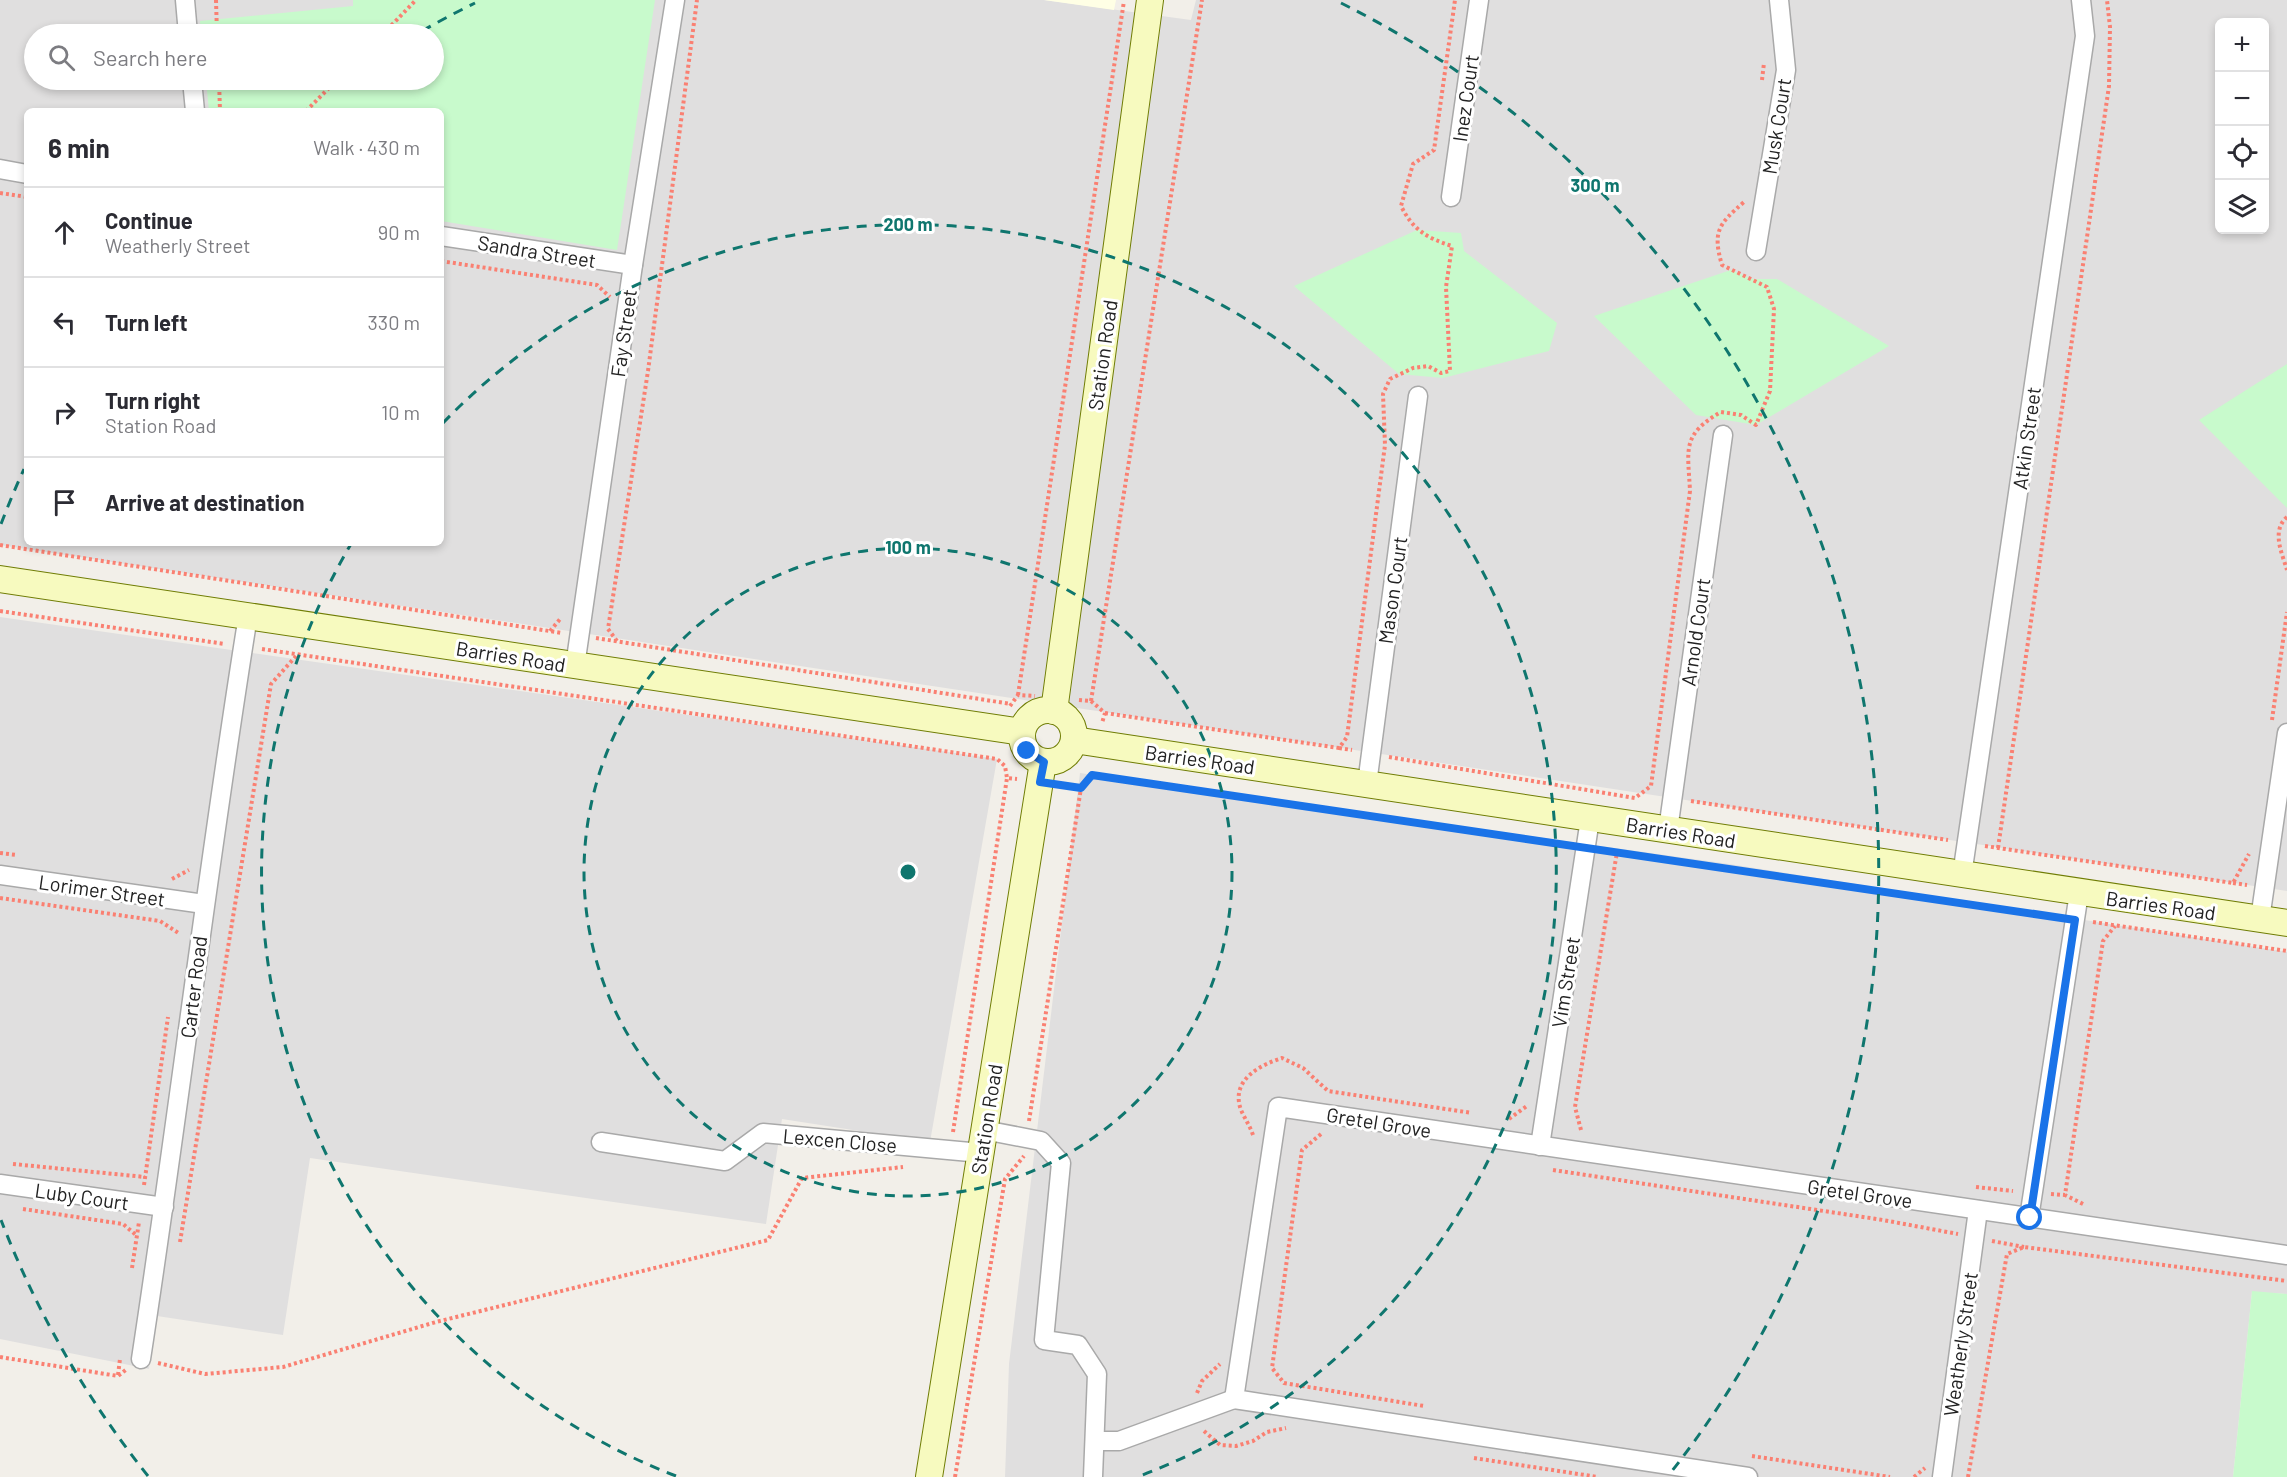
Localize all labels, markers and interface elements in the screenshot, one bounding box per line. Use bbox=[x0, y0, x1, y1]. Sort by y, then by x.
map controls bbox=[2215, 18, 2269, 234]
button: + bbox=[2215, 18, 2269, 72]
search box bbox=[24, 24, 444, 90]
icon: search bbox=[45, 41, 78, 74]
text: Search here bbox=[93, 44, 207, 70]
street label: Inez Court bbox=[1447, 53, 1483, 143]
button: − bbox=[2215, 72, 2269, 126]
street label: Musk Court bbox=[1757, 76, 1795, 176]
button: locate bbox=[2215, 126, 2269, 180]
text: 6 min bbox=[48, 132, 110, 163]
text: Walk · 430 m bbox=[313, 135, 420, 159]
text: 300 m bbox=[1571, 174, 1619, 196]
button: layers bbox=[2215, 180, 2269, 234]
text: Continue bbox=[105, 207, 193, 233]
text: 200 m bbox=[883, 213, 933, 235]
icon: ahead bbox=[48, 216, 81, 249]
text: 90 m bbox=[378, 220, 420, 244]
street label: Sandra Street bbox=[476, 230, 598, 272]
text: Weatherly Street bbox=[105, 233, 251, 257]
street label: Fay Street bbox=[605, 287, 641, 379]
street label: Station Road bbox=[1082, 298, 1122, 412]
icon: left bbox=[48, 306, 81, 339]
text: Turn left bbox=[105, 309, 188, 335]
text: 330 m bbox=[368, 310, 420, 334]
street label: Atkin Street bbox=[2007, 385, 2045, 491]
text: Turn right bbox=[105, 387, 200, 413]
icon: right bbox=[48, 396, 81, 429]
text: 10 m bbox=[381, 400, 420, 424]
text: Station Road bbox=[105, 413, 216, 437]
icon: arrive bbox=[48, 486, 81, 519]
text: Arrive at destination bbox=[105, 489, 304, 515]
street label: Mason Court bbox=[1373, 535, 1411, 645]
text: 100 m bbox=[885, 536, 931, 558]
street label: Arnold Court bbox=[1676, 576, 1714, 688]
street label: Barries Road bbox=[454, 635, 568, 677]
route end bbox=[1013, 737, 1039, 763]
street label: Barries Road bbox=[1144, 739, 1256, 779]
street label: Barries Road bbox=[1624, 811, 1738, 853]
centre of rings bbox=[898, 862, 918, 882]
street label: Lorimer Street bbox=[37, 869, 167, 911]
street label: Barries Road bbox=[2105, 885, 2217, 925]
street label: Carter Road bbox=[175, 934, 211, 1040]
street label: Vim Street bbox=[1546, 935, 1584, 1029]
street label: Station Road bbox=[965, 1062, 1007, 1176]
street label: Gretel Grove bbox=[1325, 1102, 1433, 1142]
street label: Lexcen Close bbox=[782, 1123, 898, 1157]
street label: Gretel Grove bbox=[1806, 1174, 1914, 1212]
street label: Luby Court bbox=[33, 1178, 131, 1214]
route start bbox=[2016, 1204, 2042, 1230]
street label: Weatherly Street bbox=[1938, 1270, 1982, 1418]

